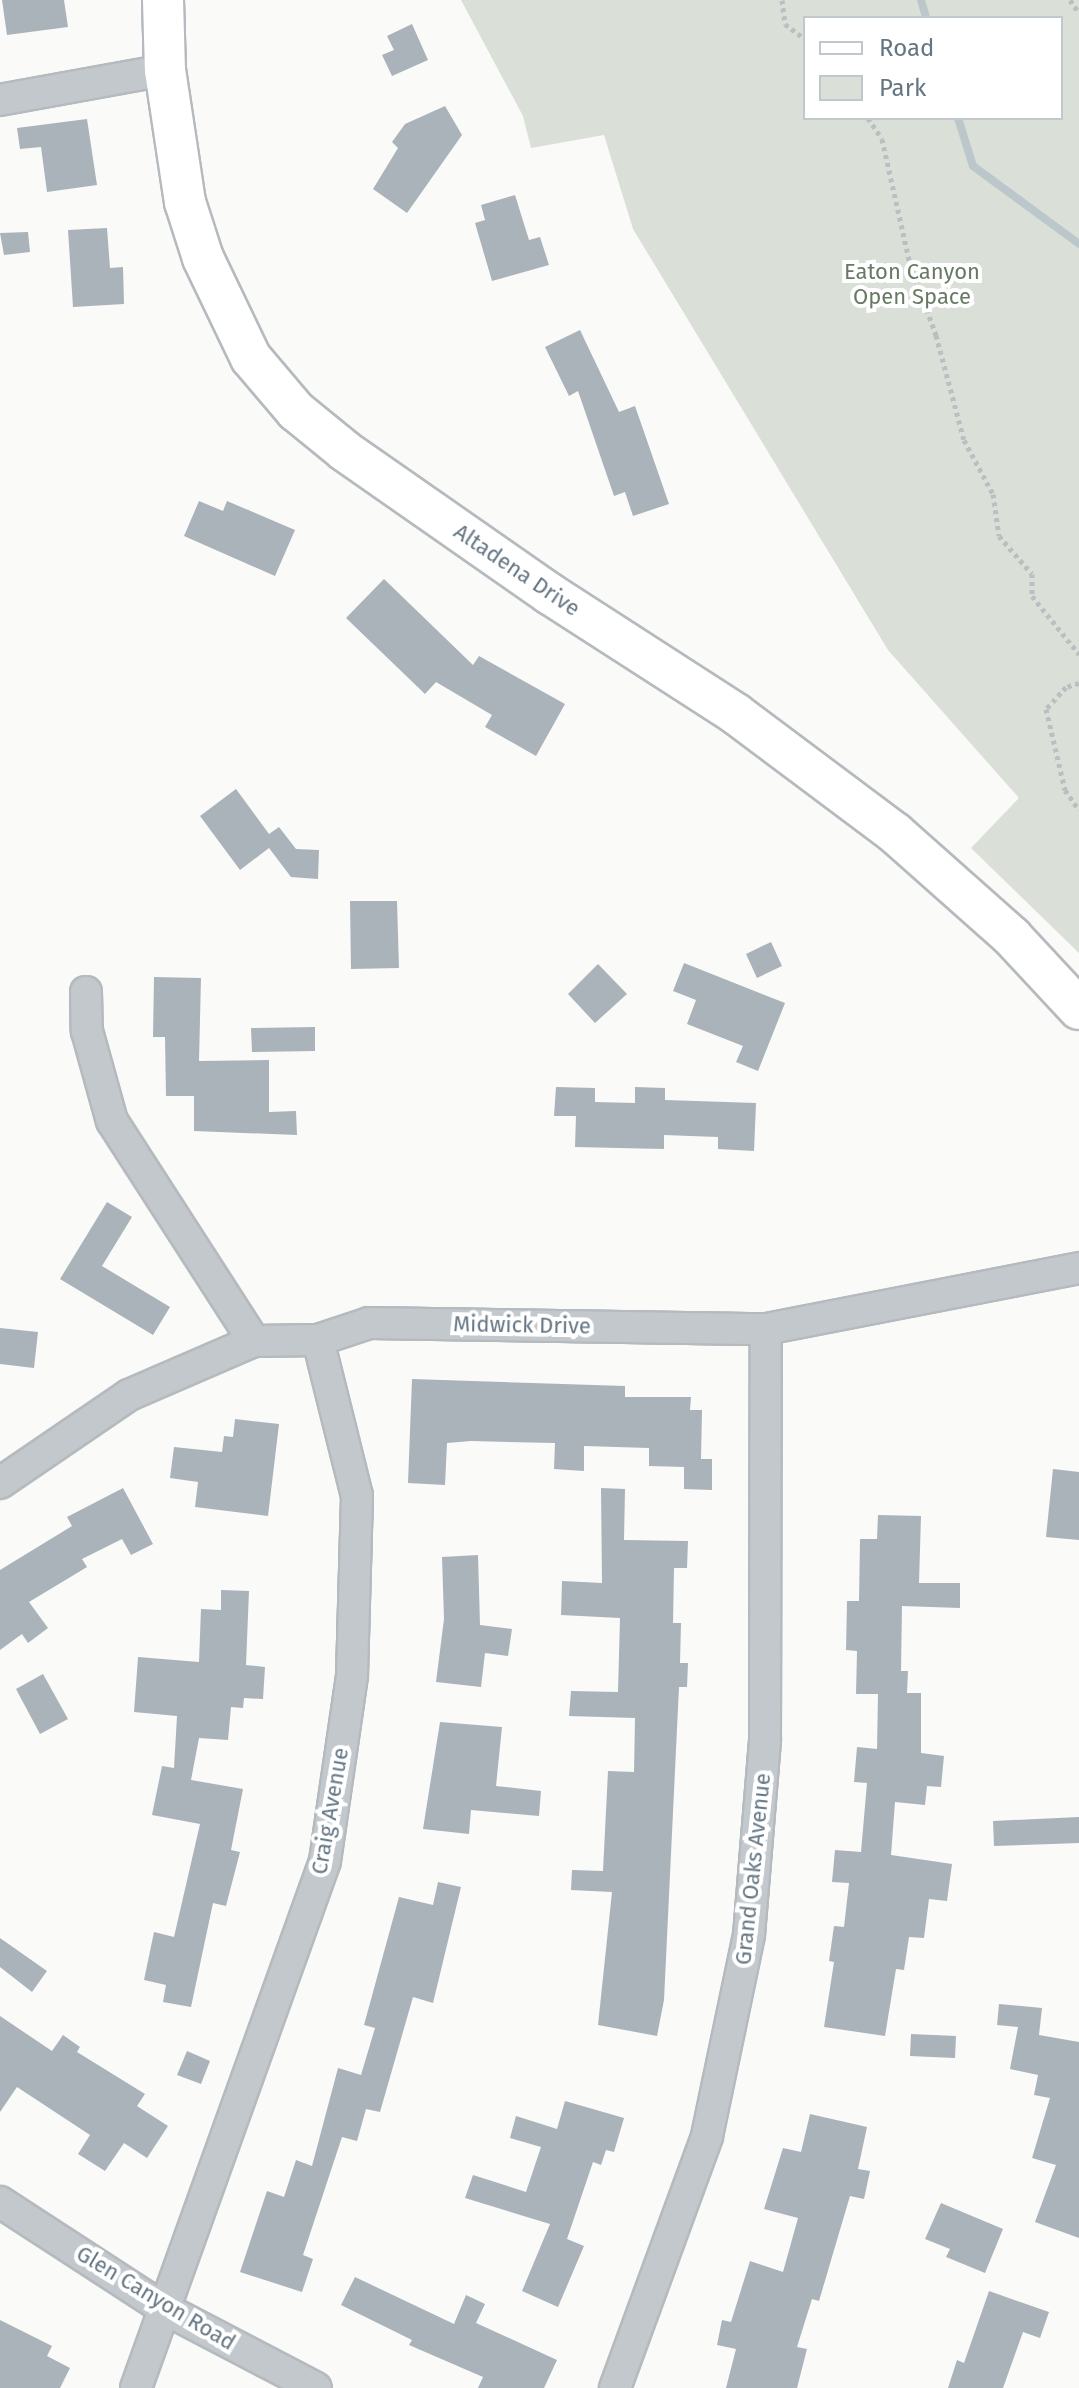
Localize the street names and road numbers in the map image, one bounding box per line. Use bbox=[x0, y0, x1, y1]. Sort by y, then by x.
street label: Altadena Drive bbox=[449, 518, 585, 622]
street label: Midwick Drive bbox=[453, 1311, 591, 1339]
street label: Craig Avenue bbox=[306, 1746, 354, 1876]
street label: Grand Oaks Avenue bbox=[730, 1772, 776, 1966]
street label: Glen Canyon Road bbox=[72, 2240, 240, 2356]

